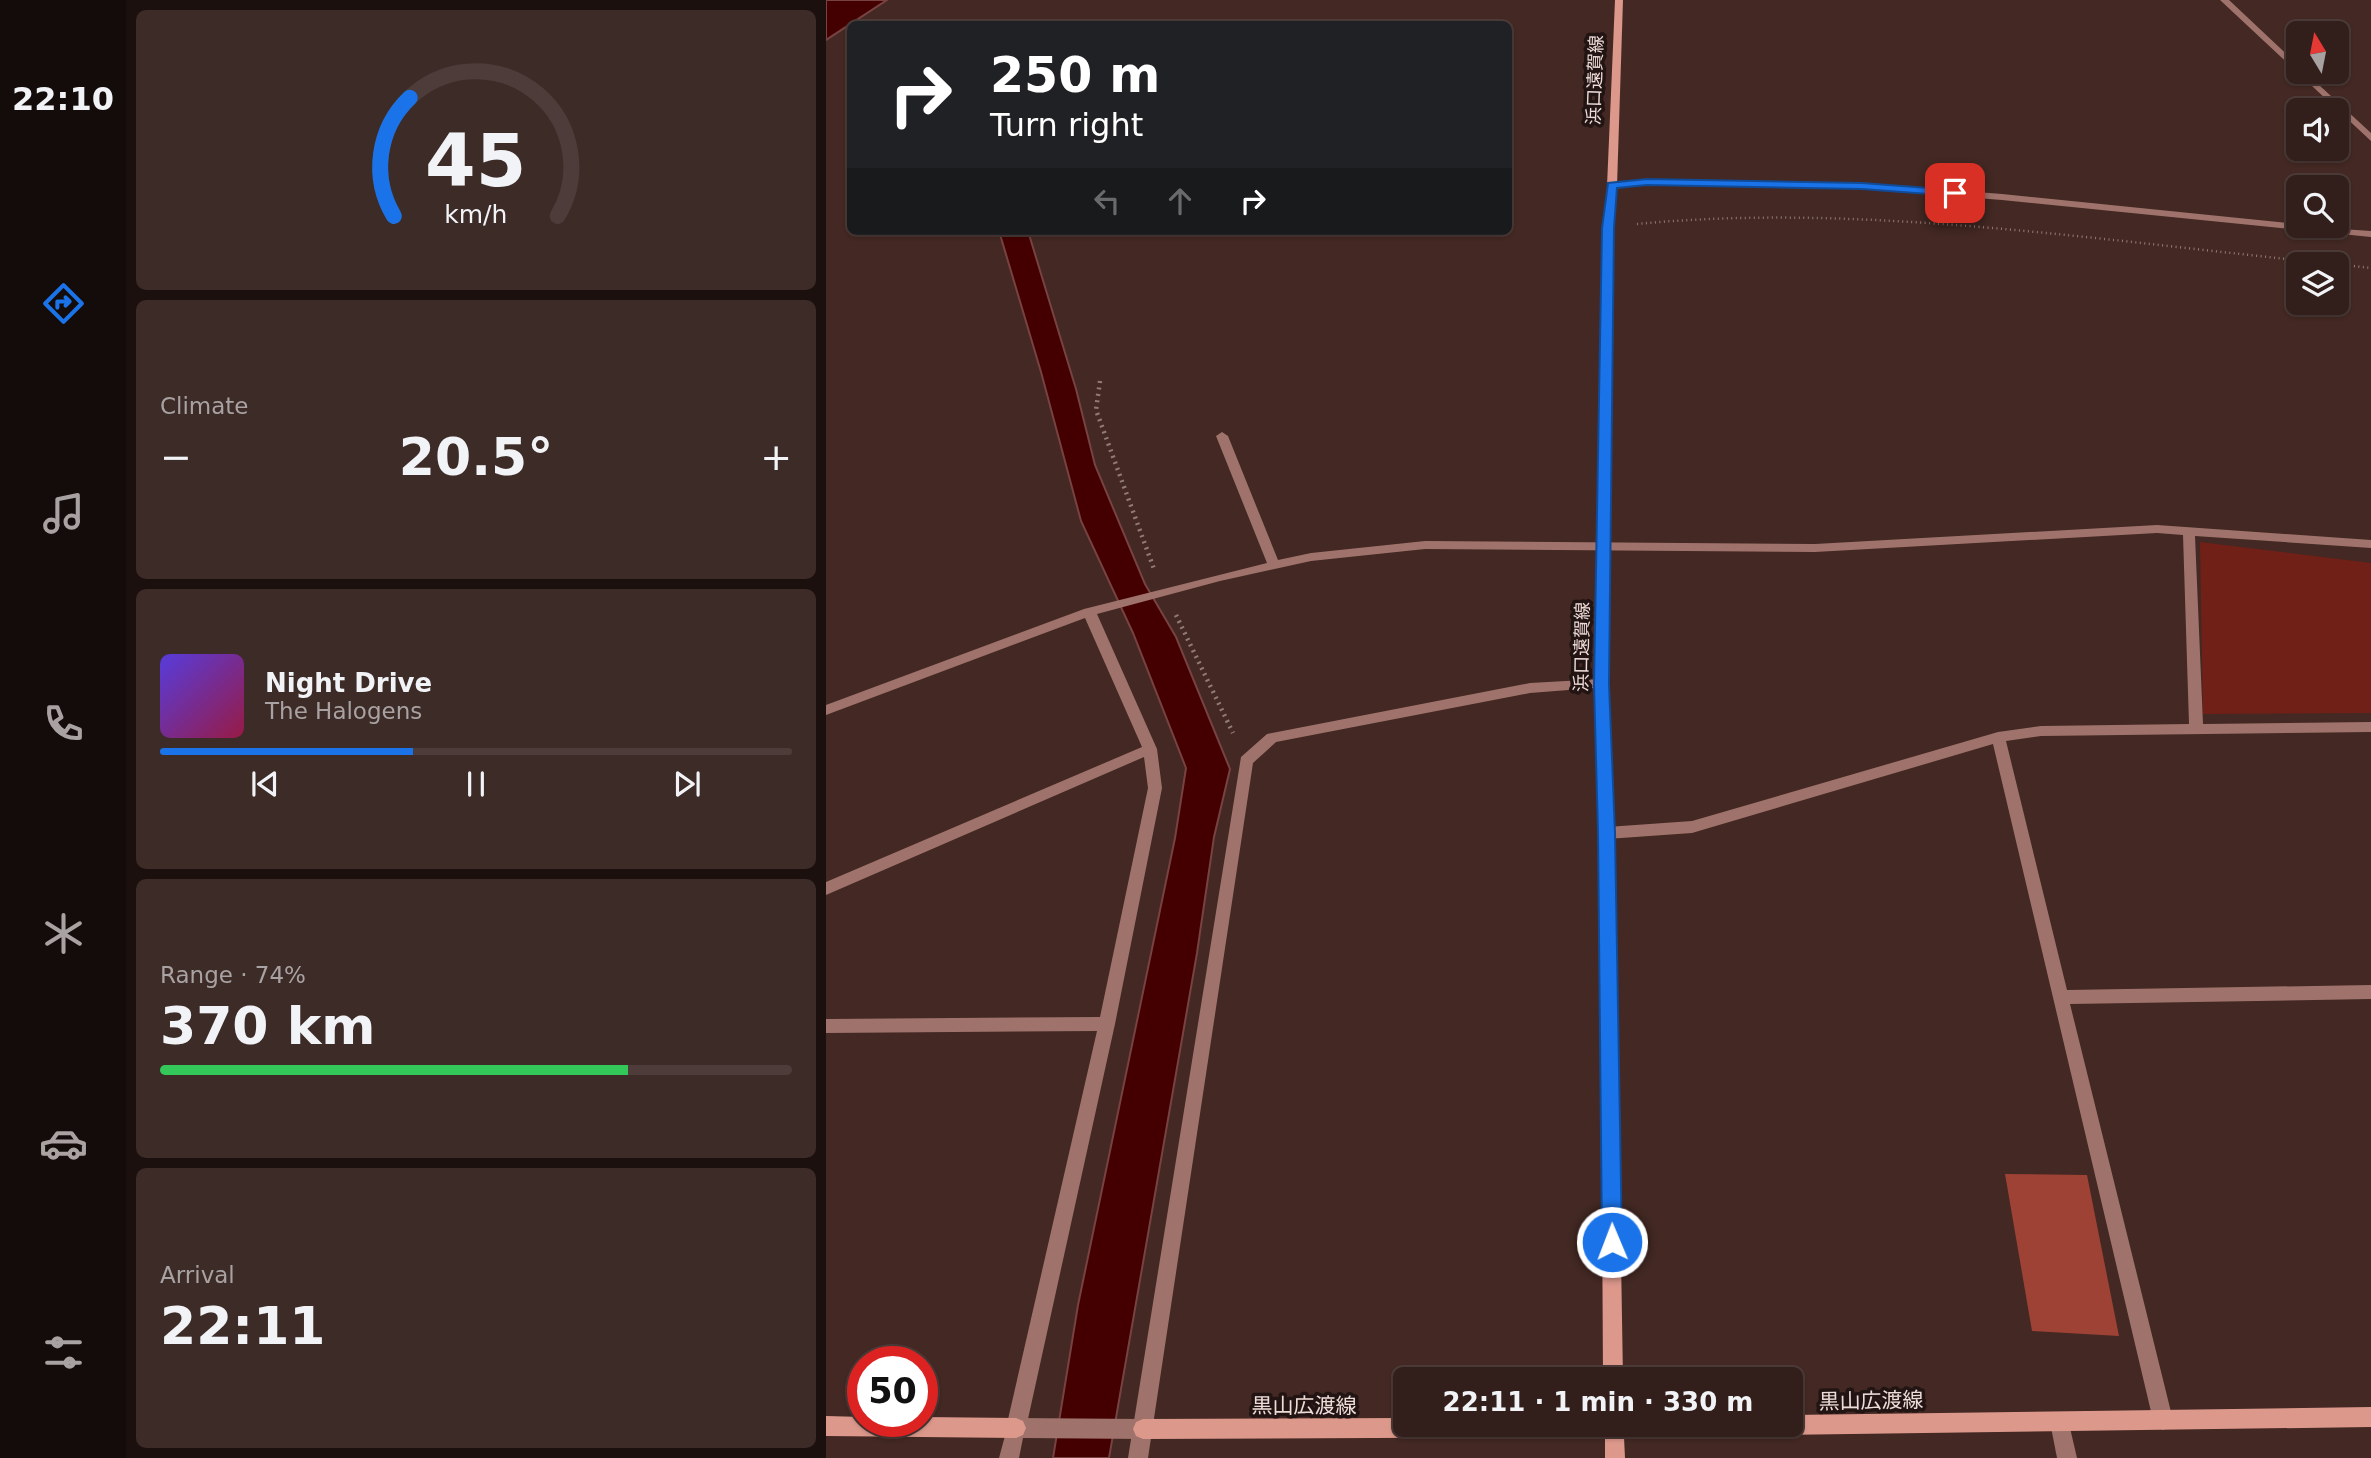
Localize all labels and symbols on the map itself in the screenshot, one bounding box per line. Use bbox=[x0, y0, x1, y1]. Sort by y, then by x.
north arrow bbox=[2286, 21, 2348, 84]
street label: 浜口遠賀線 bbox=[1582, 35, 1607, 125]
pin bbox=[1925, 163, 1985, 223]
street label: 浜口遠賀線 bbox=[1570, 602, 1593, 692]
position arrow bbox=[1575, 1205, 1649, 1279]
speed limit sign: 50 bbox=[847, 1346, 938, 1437]
street label: 黒山広渡線 bbox=[1818, 1388, 1924, 1414]
street label: 黒山広渡線 bbox=[1252, 1394, 1357, 1418]

